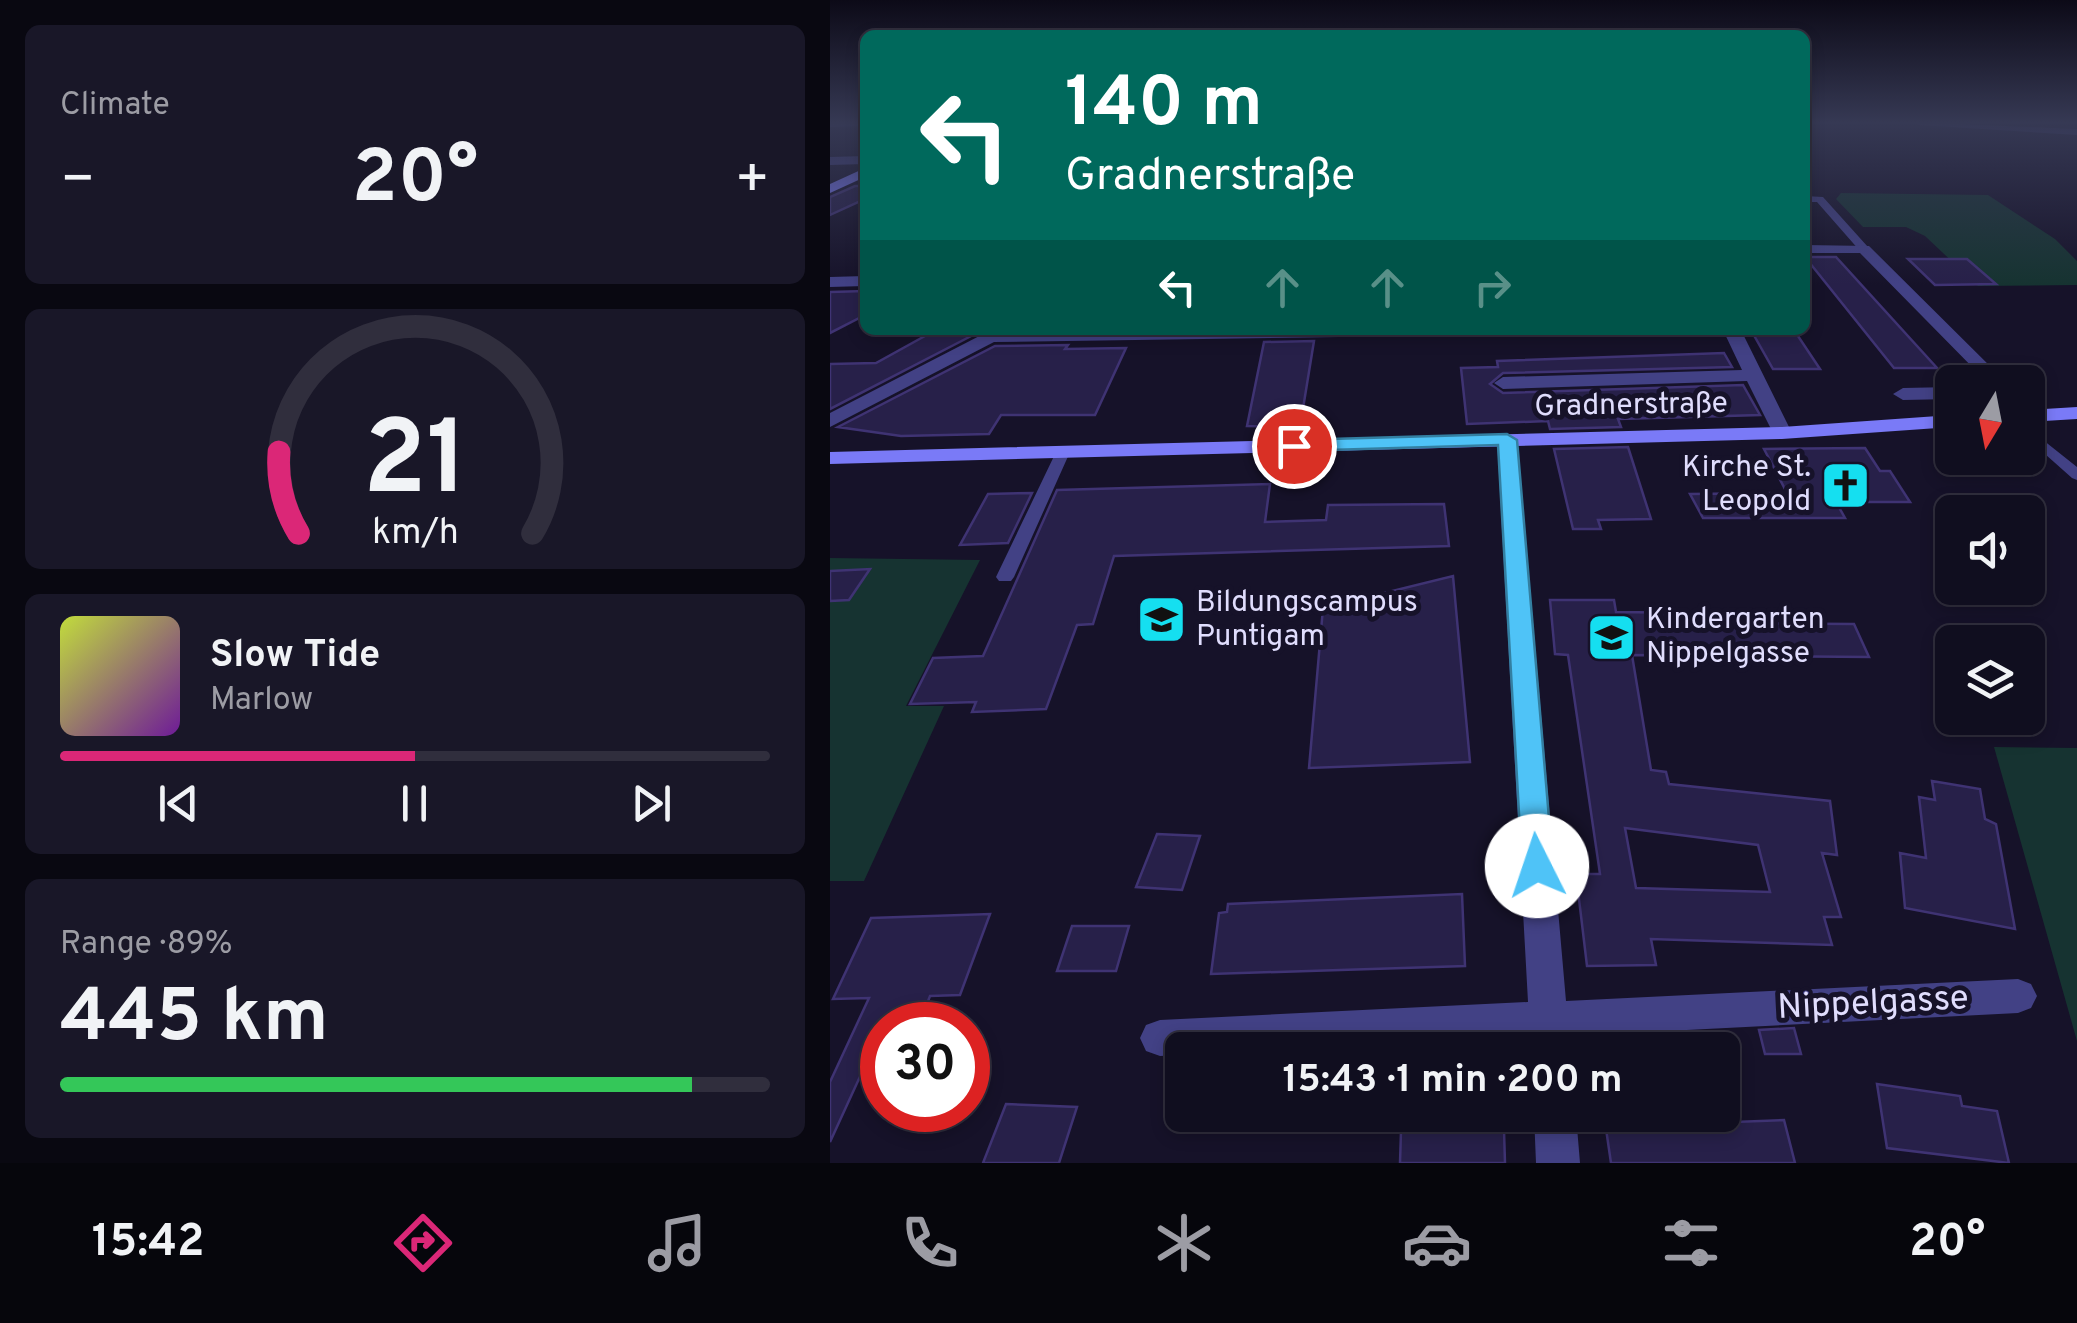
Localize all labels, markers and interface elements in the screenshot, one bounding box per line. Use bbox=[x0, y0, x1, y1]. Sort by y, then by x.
text: 140 m bbox=[1065, 62, 1263, 151]
icon: left bbox=[900, 70, 1030, 200]
text: Climate bbox=[60, 86, 170, 126]
text: 20° bbox=[352, 134, 478, 229]
text: − bbox=[60, 147, 95, 217]
text: + bbox=[735, 147, 770, 217]
text: Gradnerstraße bbox=[1065, 149, 1355, 206]
icon: left bbox=[1150, 260, 1205, 315]
icon: ahead bbox=[1255, 260, 1310, 315]
icon: ahead bbox=[1360, 260, 1415, 315]
icon: right bbox=[1465, 260, 1520, 315]
north arrow bbox=[1935, 365, 2045, 475]
map controls bbox=[1935, 365, 2045, 735]
street label: Gradnerstraße bbox=[1534, 386, 1728, 426]
text: 21 bbox=[362, 399, 468, 531]
pin bbox=[1252, 404, 1337, 489]
icon: arrive bbox=[1267, 419, 1322, 474]
place label: Kirche St. Leopold bbox=[1682, 450, 1811, 521]
church icon: Kirche St. Leopold bbox=[1820, 459, 1872, 511]
button: sound bbox=[1935, 495, 2045, 605]
text: km/h bbox=[372, 511, 458, 557]
place label: Bildungscampus Puntigam bbox=[1196, 585, 1418, 656]
school or university icon: Bildungscampus Puntigam bbox=[1135, 594, 1187, 646]
place label: Kindergarten Nippelgasse bbox=[1646, 602, 1825, 673]
school or university icon: Kindergarten Nippelgasse bbox=[1585, 611, 1637, 663]
button: layers bbox=[1935, 625, 2045, 735]
text: Slow Tide bbox=[210, 632, 380, 681]
text: Marlow bbox=[210, 681, 313, 721]
icon: previous bbox=[151, 776, 206, 831]
icon: pause bbox=[387, 776, 442, 831]
icon: next bbox=[624, 776, 679, 831]
position arrow bbox=[1485, 814, 1589, 918]
text: Range · 89% bbox=[60, 925, 233, 965]
text: 445 km bbox=[60, 973, 329, 1068]
street label: Nippelgasse bbox=[1776, 977, 1970, 1031]
speed limit sign: 30 bbox=[860, 1002, 990, 1132]
text: 15:43 · 1 min · 200 m bbox=[1282, 1057, 1623, 1106]
icon: directions bbox=[388, 1208, 458, 1278]
icon: music bbox=[642, 1208, 712, 1278]
icon: phone bbox=[895, 1208, 965, 1278]
icon: climate bbox=[1149, 1208, 1219, 1278]
icon: car bbox=[1402, 1208, 1472, 1278]
icon: filters bbox=[1656, 1208, 1726, 1278]
text: 15:42 bbox=[92, 1215, 205, 1272]
text: 20° bbox=[1909, 1215, 1985, 1272]

